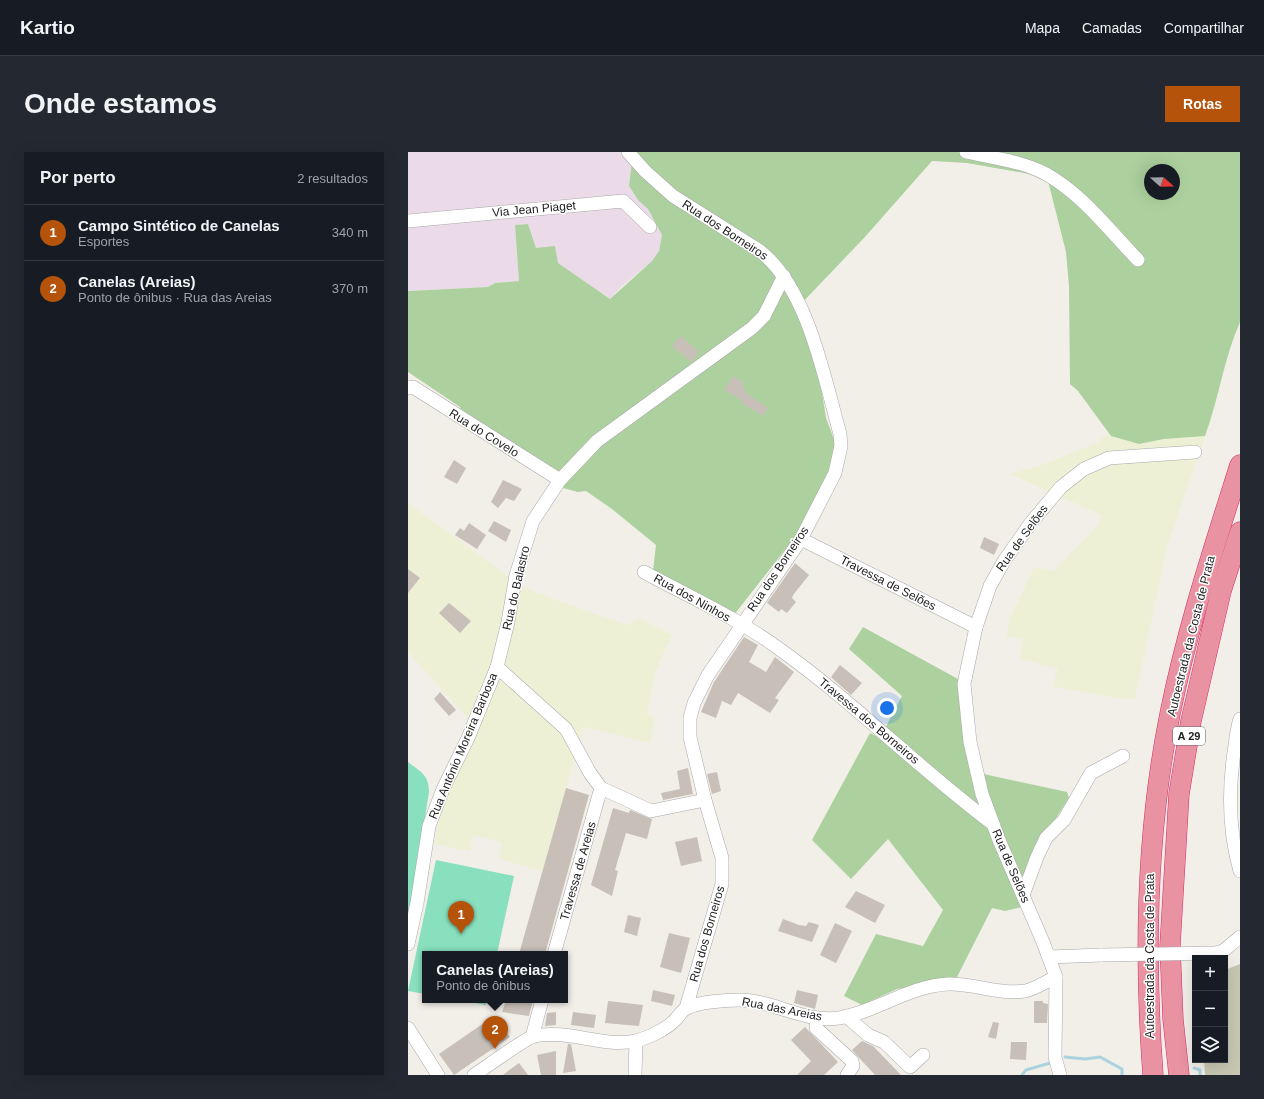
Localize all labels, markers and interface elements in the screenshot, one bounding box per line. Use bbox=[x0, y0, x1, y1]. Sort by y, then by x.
text: Kartio bbox=[20, 17, 75, 38]
text: Mapa bbox=[1025, 20, 1060, 36]
text: Camadas bbox=[1082, 20, 1142, 36]
text: Compartilhar bbox=[1164, 20, 1244, 36]
button: Rotas bbox=[1165, 86, 1240, 122]
text: Onde estamos bbox=[24, 88, 217, 119]
north arrow bbox=[1144, 164, 1180, 200]
text: Por perto bbox=[40, 168, 116, 187]
text: 2 resultados bbox=[297, 171, 368, 186]
street label: Rua dos Borneiros bbox=[680, 197, 770, 263]
street label: Via Jean Piaget bbox=[492, 198, 577, 220]
text: Campo Sintético de Canelas bbox=[78, 217, 280, 234]
text: 1 bbox=[49, 225, 57, 240]
text: 340 m bbox=[332, 225, 368, 240]
text: Esportes bbox=[78, 234, 129, 249]
text: Canelas (Areias) bbox=[78, 273, 196, 290]
text: 2 bbox=[49, 281, 57, 296]
text: 370 m bbox=[332, 281, 368, 296]
text: Ponto de ônibus · Rua das Areias bbox=[78, 290, 272, 305]
street label: Rua do Covelo bbox=[447, 406, 522, 460]
street label: Rua de Selões bbox=[993, 502, 1051, 574]
street label: Rua dos Borneiros bbox=[744, 524, 812, 614]
street label: Rua do Balastro bbox=[499, 544, 533, 632]
street label: Travessa de Selões bbox=[838, 553, 938, 613]
street label: Autoestrada da Costa de Prata bbox=[1164, 554, 1218, 718]
street label: Rua dos Ninhos bbox=[651, 571, 733, 625]
street label: Rua António Moreira Barbosa bbox=[426, 671, 500, 821]
street label: Travessa dos Borneiros bbox=[816, 675, 922, 767]
your location bbox=[877, 698, 897, 718]
road number: A 29 bbox=[1173, 727, 1205, 745]
street label: Travessa de Areias bbox=[557, 820, 599, 922]
street label: Rua de Selões bbox=[989, 827, 1033, 905]
street label: Autoestrada da Costa de Prata bbox=[1143, 873, 1157, 1038]
street label: Rua dos Borneiros bbox=[687, 884, 727, 984]
pin: 1 bbox=[448, 901, 474, 934]
popup bbox=[422, 951, 568, 1003]
map controls bbox=[1192, 955, 1228, 1063]
button: + bbox=[1192, 955, 1228, 991]
text: Canelas (Areias) bbox=[436, 961, 554, 978]
text: Ponto de ônibus bbox=[436, 978, 530, 993]
button: − bbox=[1192, 991, 1228, 1027]
street label: Rua das Areias bbox=[741, 994, 823, 1024]
pin: 2 bbox=[482, 1016, 508, 1049]
button: layers bbox=[1192, 1027, 1228, 1063]

